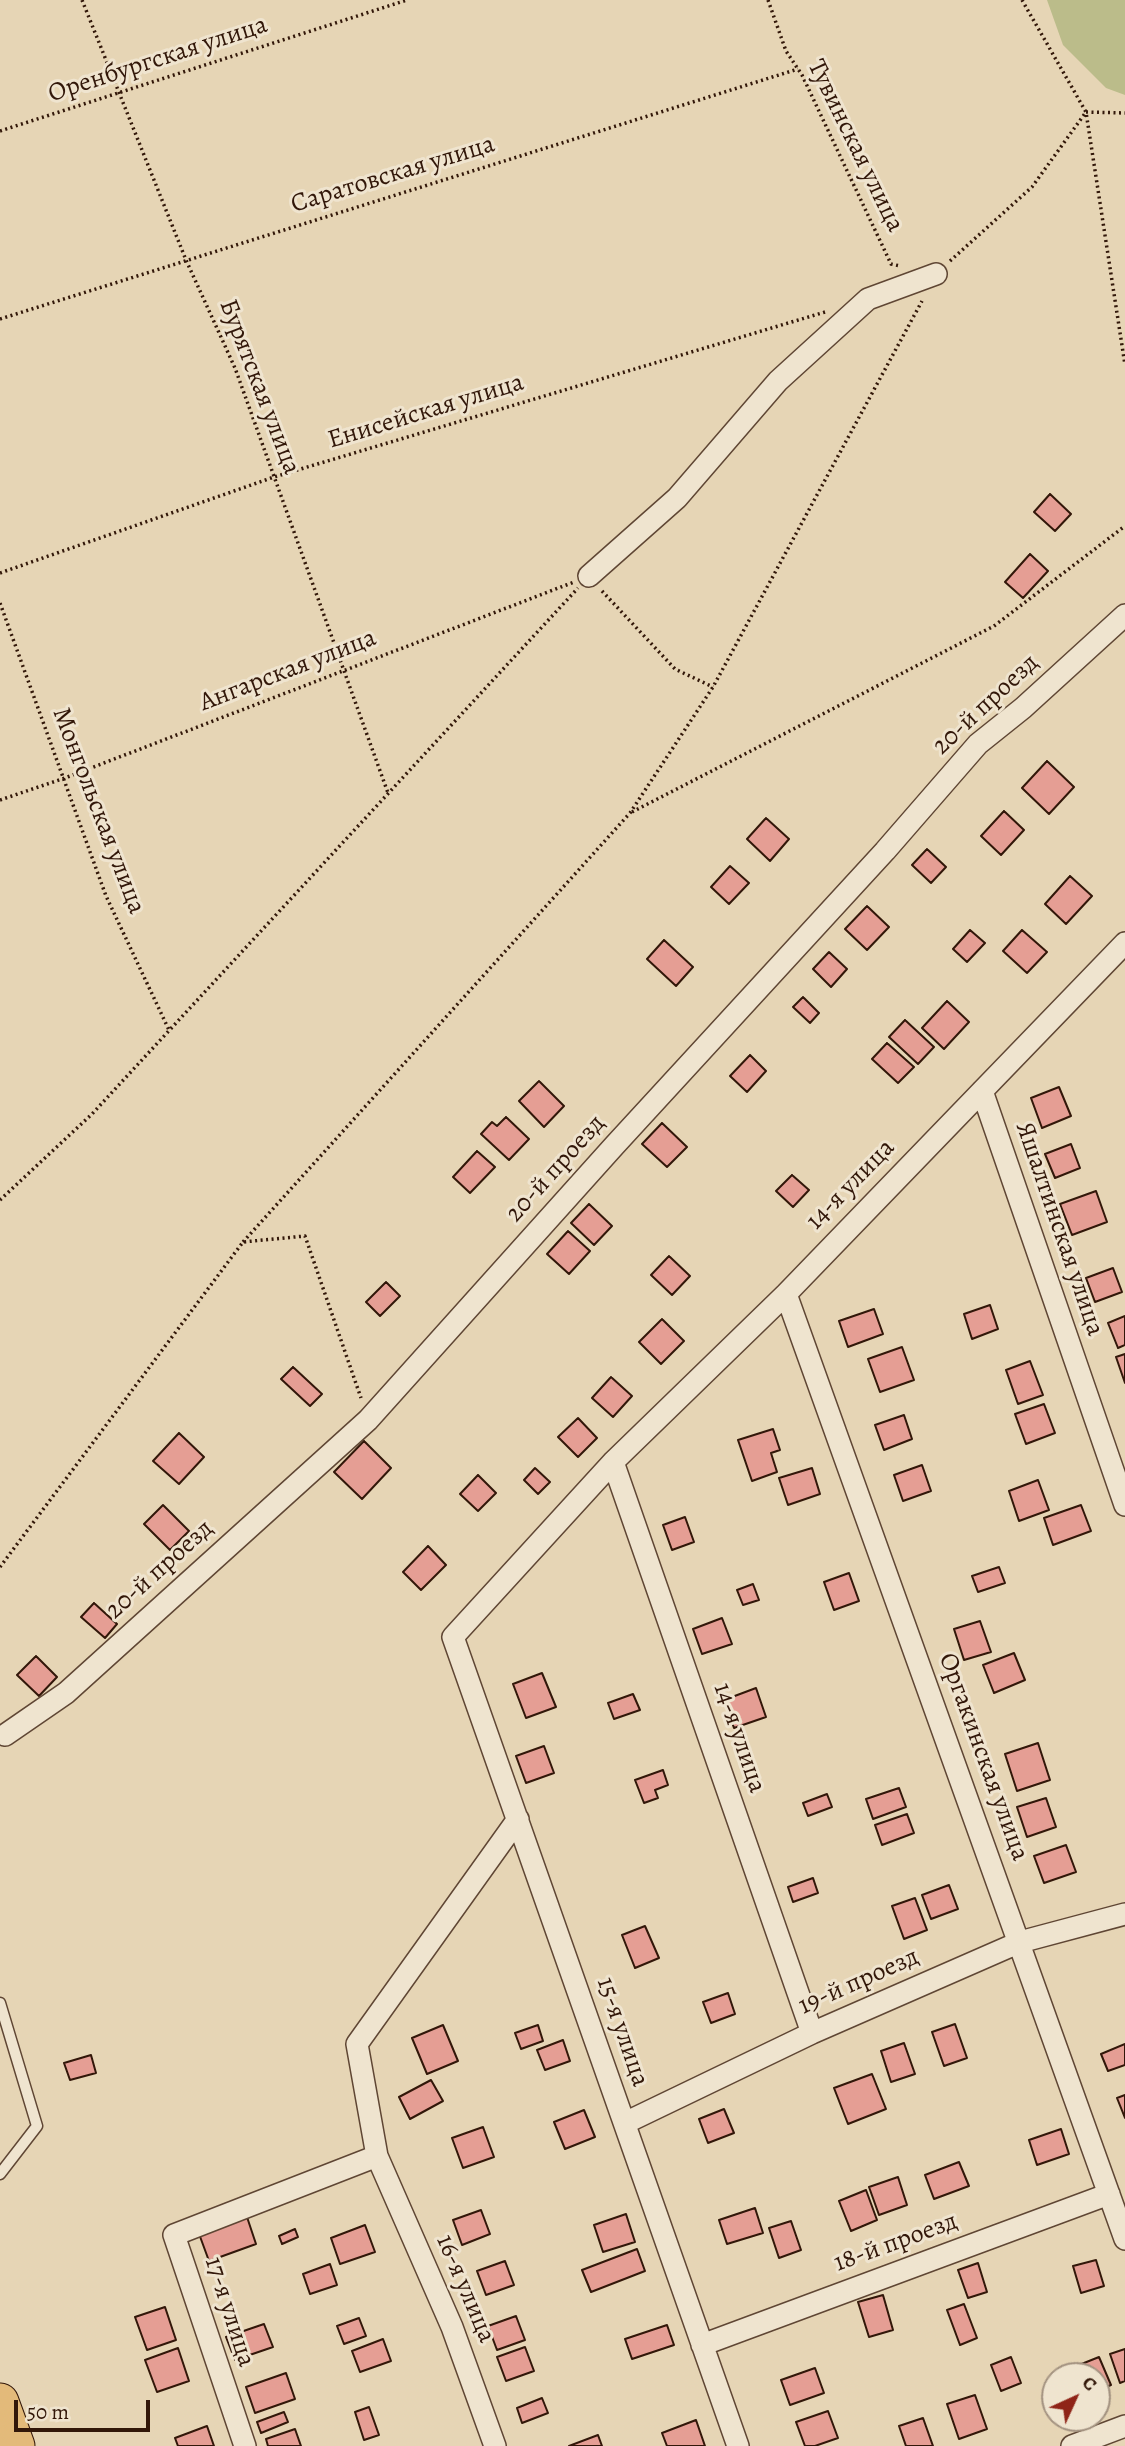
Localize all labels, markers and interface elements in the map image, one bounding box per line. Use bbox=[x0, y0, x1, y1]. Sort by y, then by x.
street label: Оренбургская улица bbox=[45, 10, 271, 110]
street label: Тувинская улица bbox=[800, 55, 910, 237]
street label: Саратовская улица bbox=[287, 129, 499, 221]
street label: Бурятская улица bbox=[211, 295, 307, 479]
street label: Енисейская улица bbox=[324, 367, 528, 457]
street label: Ангарская улица bbox=[195, 623, 381, 719]
street label: 20-й проезд bbox=[926, 648, 1046, 762]
street label: Монгольская улица bbox=[44, 703, 152, 919]
street label: 20-й проезд bbox=[500, 1109, 612, 1229]
street label: Яшалтинская улица bbox=[1008, 1118, 1110, 1340]
street label: 14-я улица bbox=[800, 1133, 902, 1237]
street label: 20-й проезд bbox=[100, 1514, 220, 1626]
street label: Оргакинская улица bbox=[931, 1649, 1035, 1865]
street label: 14-я улица bbox=[706, 1679, 772, 1797]
street label: 19-й проезд bbox=[794, 1942, 924, 2022]
street label: 15-я улица bbox=[589, 1973, 655, 2091]
street label: 18-й проезд bbox=[830, 2206, 962, 2280]
street label: 16-я улица bbox=[428, 2230, 502, 2348]
street label: 17-я улица bbox=[197, 2253, 261, 2371]
north arrow bbox=[1041, 2362, 1111, 2432]
text: С bbox=[1076, 2370, 1103, 2397]
scale bar bbox=[18, 2386, 154, 2430]
text: 50 m bbox=[27, 2398, 69, 2426]

